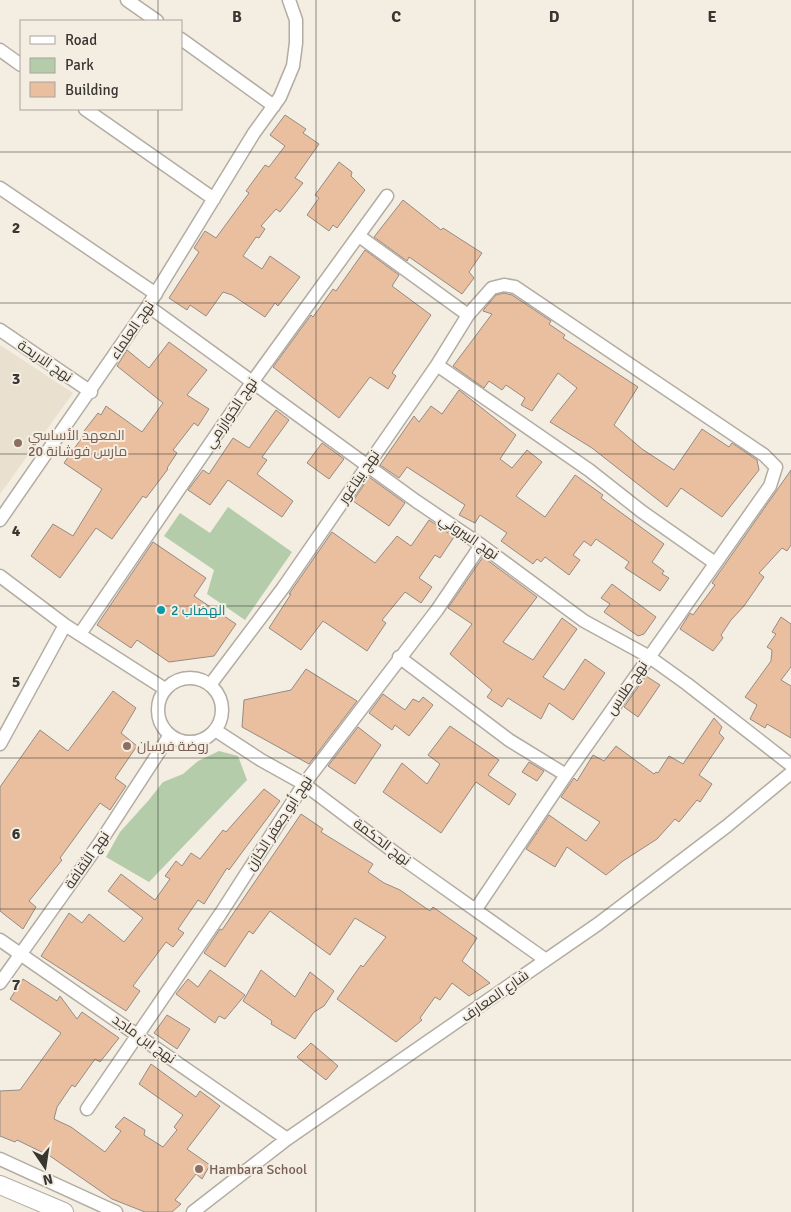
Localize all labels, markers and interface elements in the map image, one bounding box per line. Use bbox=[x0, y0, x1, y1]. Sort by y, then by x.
text: B bbox=[232, 7, 242, 27]
text: C bbox=[391, 7, 401, 27]
text: D bbox=[549, 7, 560, 27]
text: E bbox=[707, 7, 717, 27]
legend bbox=[20, 20, 182, 110]
text: Road bbox=[65, 31, 97, 49]
text: Park bbox=[65, 56, 94, 74]
text: Building bbox=[65, 81, 119, 99]
text: 2 bbox=[12, 218, 20, 238]
street label: نهج العلماء bbox=[106, 298, 158, 362]
street label: نهج الاريحة bbox=[14, 336, 76, 386]
text: 3 bbox=[12, 369, 20, 389]
street label: نهج الخوارزمي bbox=[201, 374, 263, 453]
place label: المعهد الأساسي 20 مارس فوشانة bbox=[28, 427, 127, 460]
marker: المعهد الأساسي 20 مارس فوشانة bbox=[12, 437, 24, 449]
street label: نهج بيتاغور bbox=[334, 447, 383, 508]
street label: نهج البيروني bbox=[434, 511, 502, 566]
text: 4 bbox=[12, 521, 21, 541]
place label: الهضاب 2 bbox=[171, 602, 226, 619]
marker: الهضاب 2 bbox=[155, 604, 167, 616]
street label: نهج طلاس bbox=[603, 658, 651, 718]
text: 5 bbox=[12, 672, 20, 692]
place label: روضة فرسان bbox=[137, 738, 209, 755]
marker: روضة فرسان bbox=[121, 740, 133, 752]
street label: نهج أبو جعفر الخازن bbox=[241, 772, 316, 874]
street label: نهج الحكمة bbox=[350, 815, 414, 869]
text: 6 bbox=[12, 824, 21, 844]
street label: نهج الثقافة bbox=[61, 828, 113, 892]
street label: شارع المعارف bbox=[458, 967, 532, 1025]
text: 7 bbox=[12, 975, 21, 995]
street label: نهج ابن ماجد bbox=[109, 1011, 179, 1067]
north arrow bbox=[20, 1142, 70, 1192]
place label: Hambara School bbox=[209, 1161, 307, 1178]
marker: Hambara School bbox=[193, 1163, 205, 1175]
text: N bbox=[41, 1170, 54, 1189]

